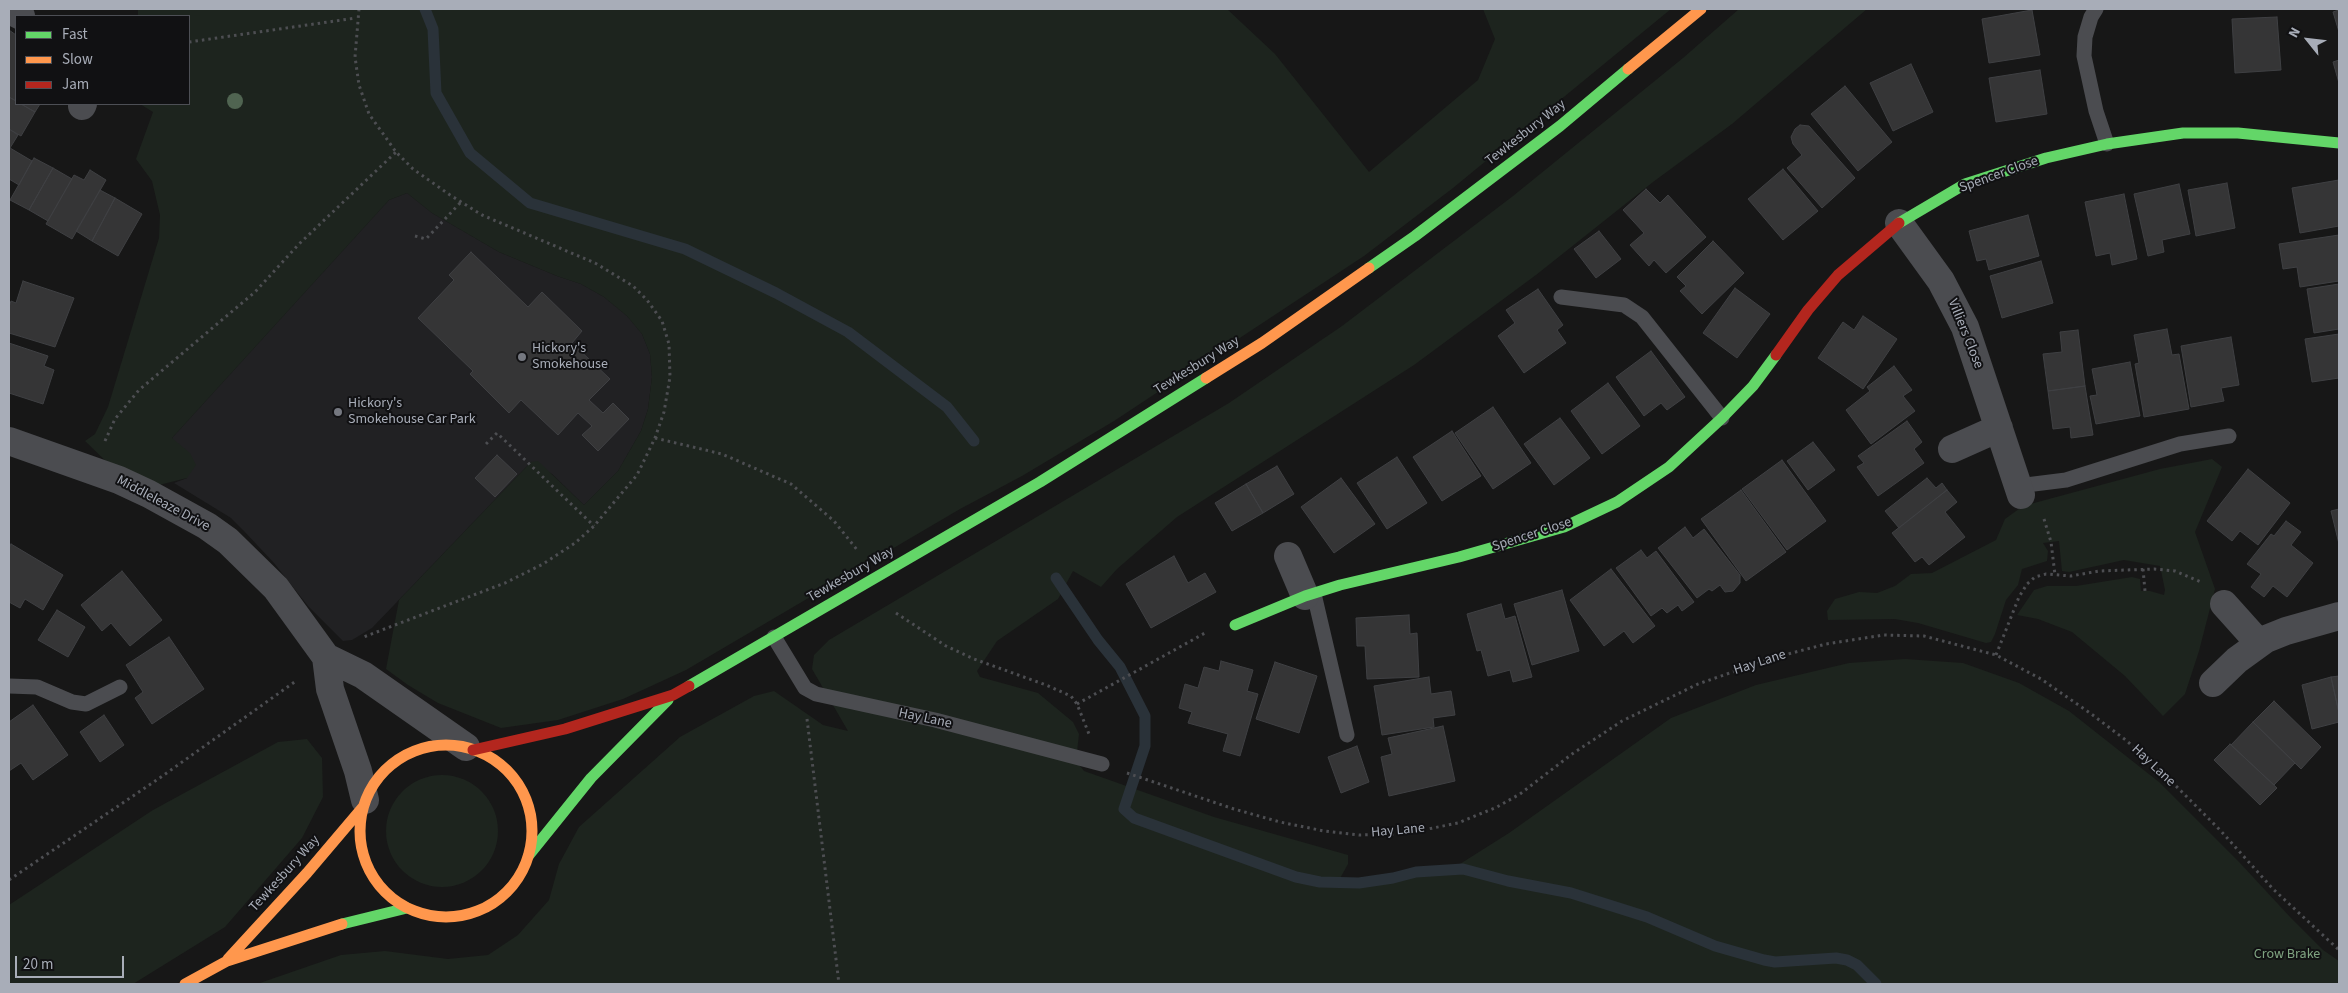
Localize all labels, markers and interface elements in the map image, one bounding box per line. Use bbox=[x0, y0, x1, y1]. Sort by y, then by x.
legend bbox=[15, 15, 190, 105]
north arrow bbox=[2283, 15, 2333, 65]
text: Fast bbox=[62, 24, 88, 45]
text: N bbox=[2284, 24, 2306, 42]
text: Slow bbox=[62, 49, 93, 70]
text: Jam bbox=[62, 74, 89, 95]
street label: Tewkesbury Way bbox=[1482, 96, 1570, 170]
street label: Spencer Close bbox=[1957, 153, 2041, 197]
street label: Villiers Close bbox=[1943, 297, 1987, 371]
street label: Tewkesbury Way bbox=[1151, 333, 1243, 399]
place label: Hickory's Smokehouse bbox=[532, 341, 608, 374]
marker: Hickory's Smokehouse bbox=[516, 351, 528, 363]
place label: Hickory's Smokehouse Car Park bbox=[348, 396, 476, 428]
marker: Hickory's Smokehouse Car Park bbox=[332, 406, 344, 418]
street label: Middleleaze Drive bbox=[114, 472, 212, 536]
street label: Spencer Close bbox=[1490, 514, 1574, 556]
street label: Tewkesbury Way bbox=[805, 543, 897, 607]
street label: Hay Lane bbox=[1732, 647, 1788, 679]
street label: Hay Lane bbox=[897, 705, 953, 733]
street label: Hay Lane bbox=[2128, 741, 2178, 791]
street label: Hay Lane bbox=[1370, 820, 1426, 842]
street label: Tewkesbury Way bbox=[246, 832, 324, 916]
scale bar bbox=[18, 946, 126, 978]
park label: Crow Brake bbox=[2254, 947, 2320, 963]
text: 20 m bbox=[23, 954, 53, 975]

